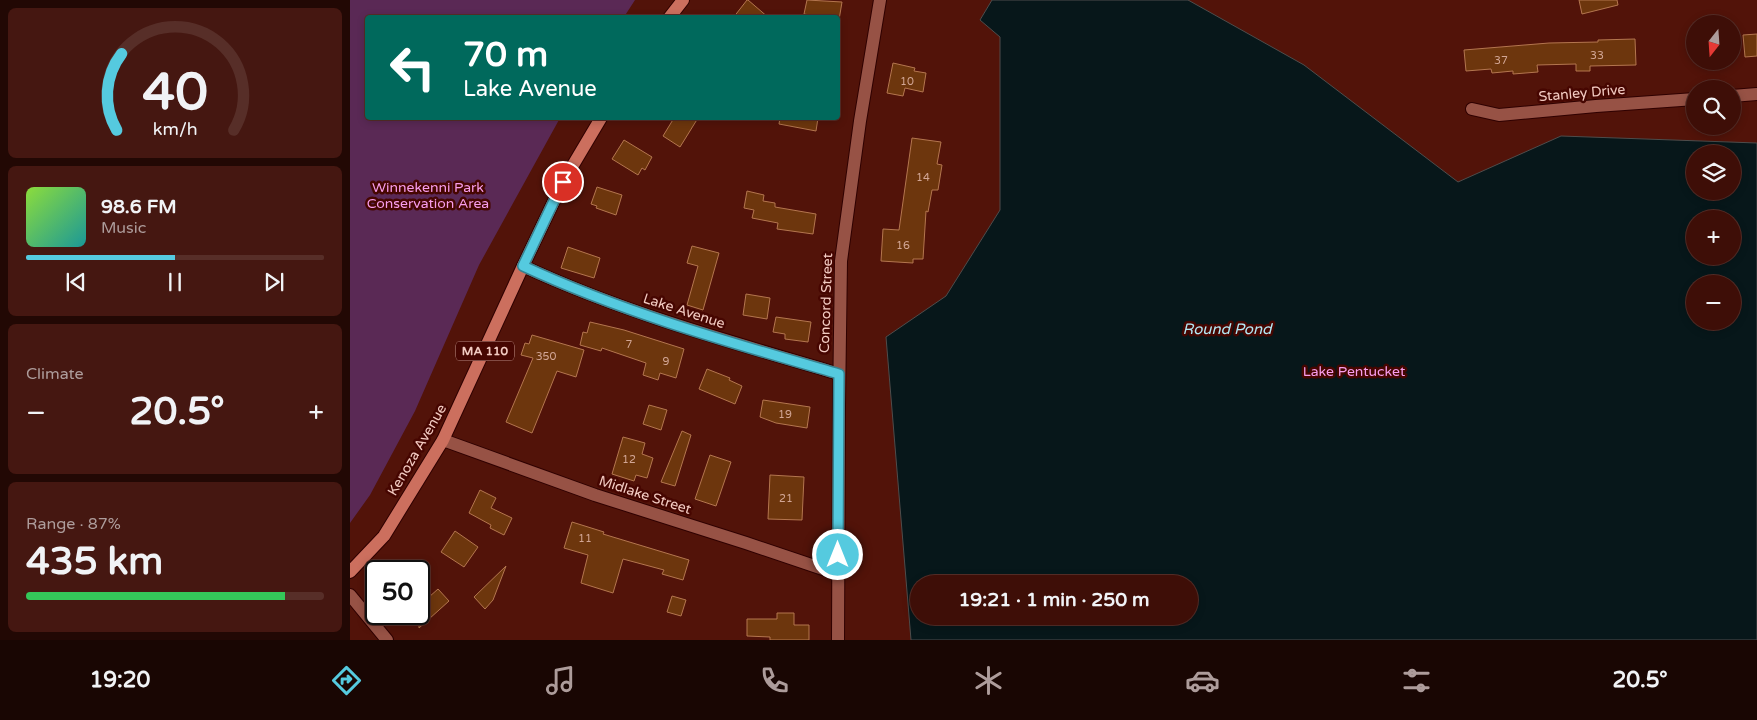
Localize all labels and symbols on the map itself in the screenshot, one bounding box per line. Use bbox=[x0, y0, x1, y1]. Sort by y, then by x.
north arrow bbox=[1686, 15, 1741, 70]
house number: 33 bbox=[1590, 49, 1604, 62]
house number: 37 bbox=[1494, 54, 1508, 67]
house number: 10 bbox=[900, 75, 914, 88]
street label: Stanley Drive bbox=[1538, 81, 1626, 105]
pin bbox=[542, 161, 584, 203]
house number: 14 bbox=[916, 171, 930, 184]
park label: Winnekenni Park Conservation Area bbox=[367, 179, 489, 212]
house number: 16 bbox=[896, 239, 910, 252]
street label: Concord Street bbox=[816, 252, 836, 353]
street label: Lake Avenue bbox=[641, 290, 727, 332]
water label: Round Pond bbox=[1182, 320, 1273, 338]
house number: 7 bbox=[626, 338, 633, 351]
road number: MA 110 bbox=[456, 342, 514, 361]
house number: 350 bbox=[536, 350, 556, 363]
house number: 9 bbox=[663, 355, 670, 368]
park label: Lake Pentucket bbox=[1303, 363, 1406, 380]
street label: Kenoza Avenue bbox=[384, 401, 450, 499]
house number: 19 bbox=[778, 408, 792, 421]
house number: 12 bbox=[622, 453, 636, 466]
street label: Midlake Street bbox=[597, 472, 694, 518]
house number: 21 bbox=[779, 492, 793, 505]
position arrow bbox=[811, 528, 863, 580]
house number: 11 bbox=[578, 532, 592, 545]
speed limit sign: 50 bbox=[365, 560, 430, 625]

